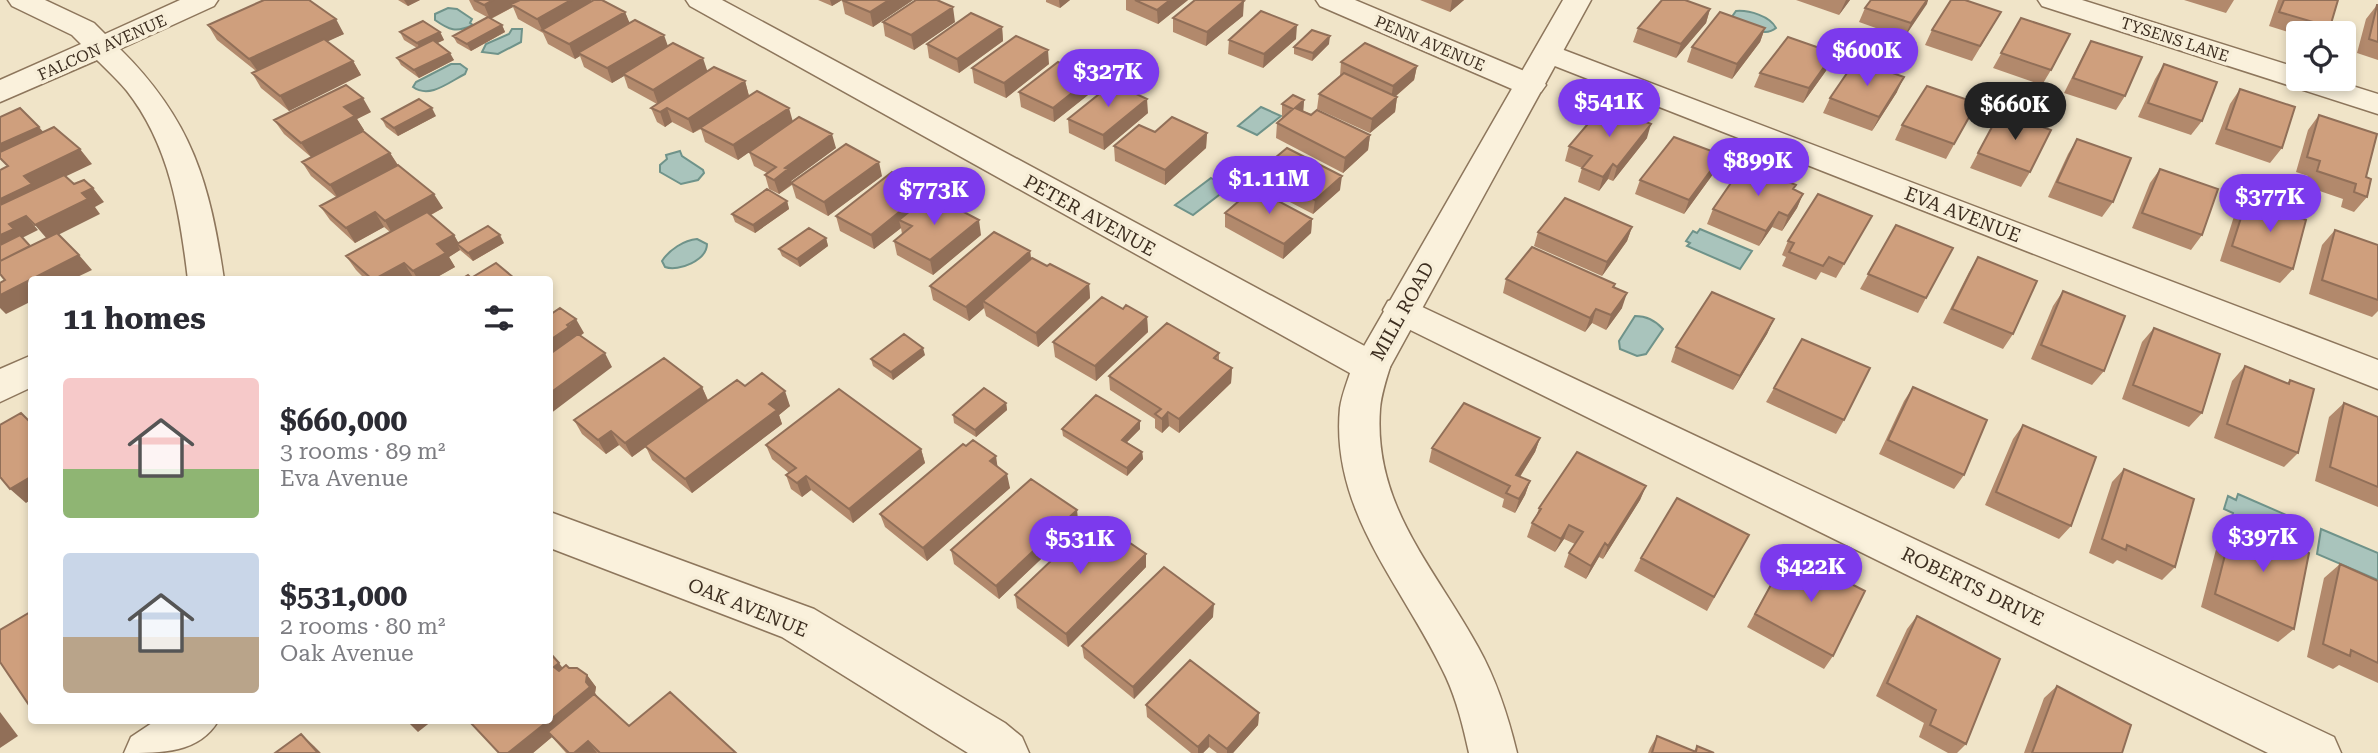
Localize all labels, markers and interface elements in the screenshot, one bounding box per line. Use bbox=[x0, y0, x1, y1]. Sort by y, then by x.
street label: FALCON AVENUE bbox=[35, 11, 169, 84]
street label: PENN AVENUE bbox=[1372, 12, 1488, 75]
street label: TYSENS LANE bbox=[2118, 13, 2231, 66]
map controls bbox=[2286, 21, 2356, 91]
button: locate bbox=[2286, 21, 2356, 91]
pin: $600K bbox=[1818, 28, 1916, 88]
text: $600K bbox=[1832, 37, 1902, 64]
pin: $327K bbox=[1059, 50, 1157, 109]
text: $327K bbox=[1073, 58, 1143, 85]
pin: $541K bbox=[1560, 80, 1658, 139]
pin: $660K bbox=[1966, 82, 2064, 142]
text: $541K bbox=[1574, 88, 1644, 115]
text: $660K bbox=[1980, 91, 2050, 118]
pin: $899K bbox=[1709, 138, 1807, 198]
text: $899K bbox=[1723, 147, 1793, 174]
pin: $1.11M bbox=[1212, 156, 1326, 216]
text: $1.11M bbox=[1229, 165, 1309, 192]
pin: $773K bbox=[885, 168, 983, 227]
street label: PETER AVENUE bbox=[1020, 170, 1160, 261]
pin: $377K bbox=[2221, 174, 2319, 234]
text: $773K bbox=[899, 176, 969, 203]
street label: EVA AVENUE bbox=[1901, 182, 2024, 247]
text: $377K bbox=[2235, 183, 2305, 210]
street label: MILL ROAD bbox=[1366, 258, 1439, 365]
icon: filters bbox=[480, 299, 518, 337]
text: 11 homes bbox=[63, 301, 206, 336]
text: $660,000 bbox=[280, 403, 407, 438]
icon: home bbox=[119, 406, 203, 490]
text: 3 rooms · 89 m² bbox=[280, 438, 446, 465]
text: Eva Avenue bbox=[280, 465, 408, 492]
pin: $397K bbox=[2214, 514, 2312, 574]
pin: $531K bbox=[1031, 516, 1129, 576]
text: $397K bbox=[2228, 523, 2298, 550]
text: $531K bbox=[1045, 525, 1115, 552]
street label: ROBERTS DRIVE bbox=[1898, 542, 2048, 631]
pin: $422K bbox=[1762, 544, 1860, 604]
text: $422K bbox=[1776, 553, 1846, 580]
street label: OAK AVENUE bbox=[685, 573, 811, 642]
text: $531,000 bbox=[280, 578, 407, 613]
icon: home bbox=[119, 581, 203, 665]
text: 2 rooms · 80 m² bbox=[280, 613, 446, 640]
text: Oak Avenue bbox=[280, 640, 414, 667]

